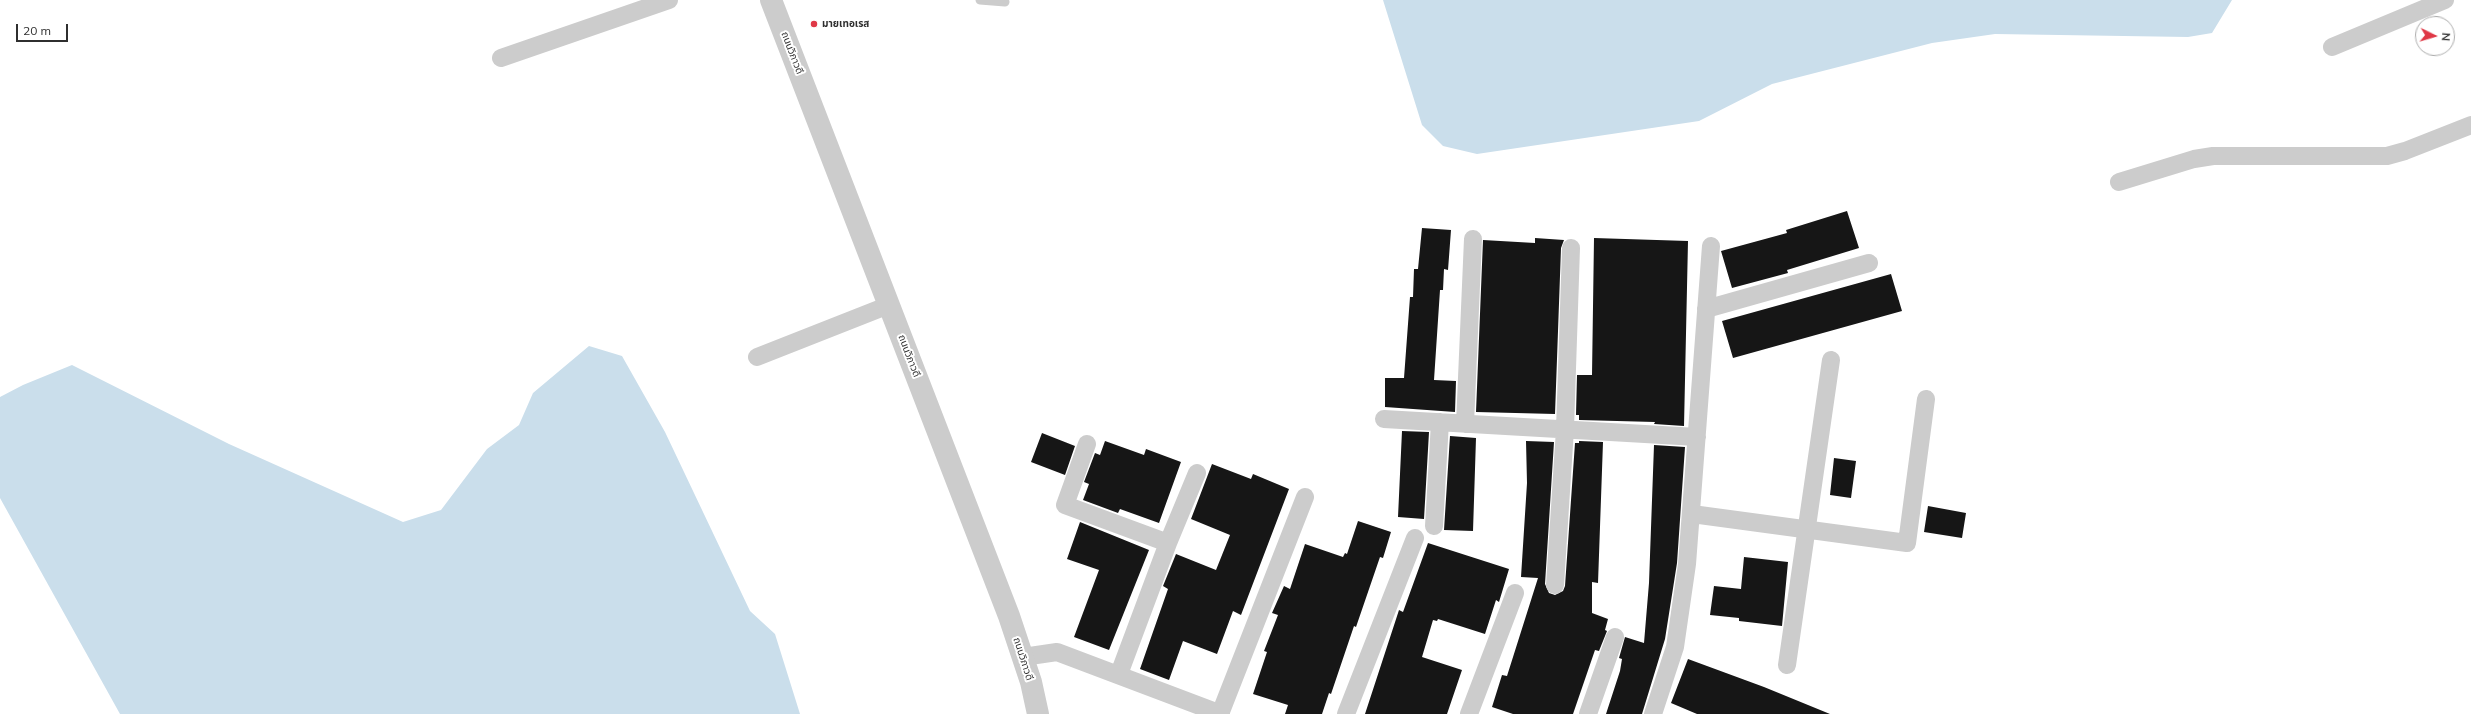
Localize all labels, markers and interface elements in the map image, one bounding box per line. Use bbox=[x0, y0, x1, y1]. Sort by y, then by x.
scale bar bbox=[18, 16, 70, 42]
north arrow bbox=[2415, 16, 2455, 56]
place label: มายเทอเรส bbox=[822, 18, 869, 30]
marker: มายเทอเรส bbox=[809, 19, 819, 29]
text: 20 m bbox=[23, 23, 51, 38]
street label: ถนนวิภาวดี bbox=[778, 30, 806, 76]
text: N bbox=[2439, 32, 2453, 42]
street label: ถนนวิภาวดี bbox=[895, 333, 923, 379]
street label: ถนนวิภาวดี bbox=[1010, 636, 1036, 682]

